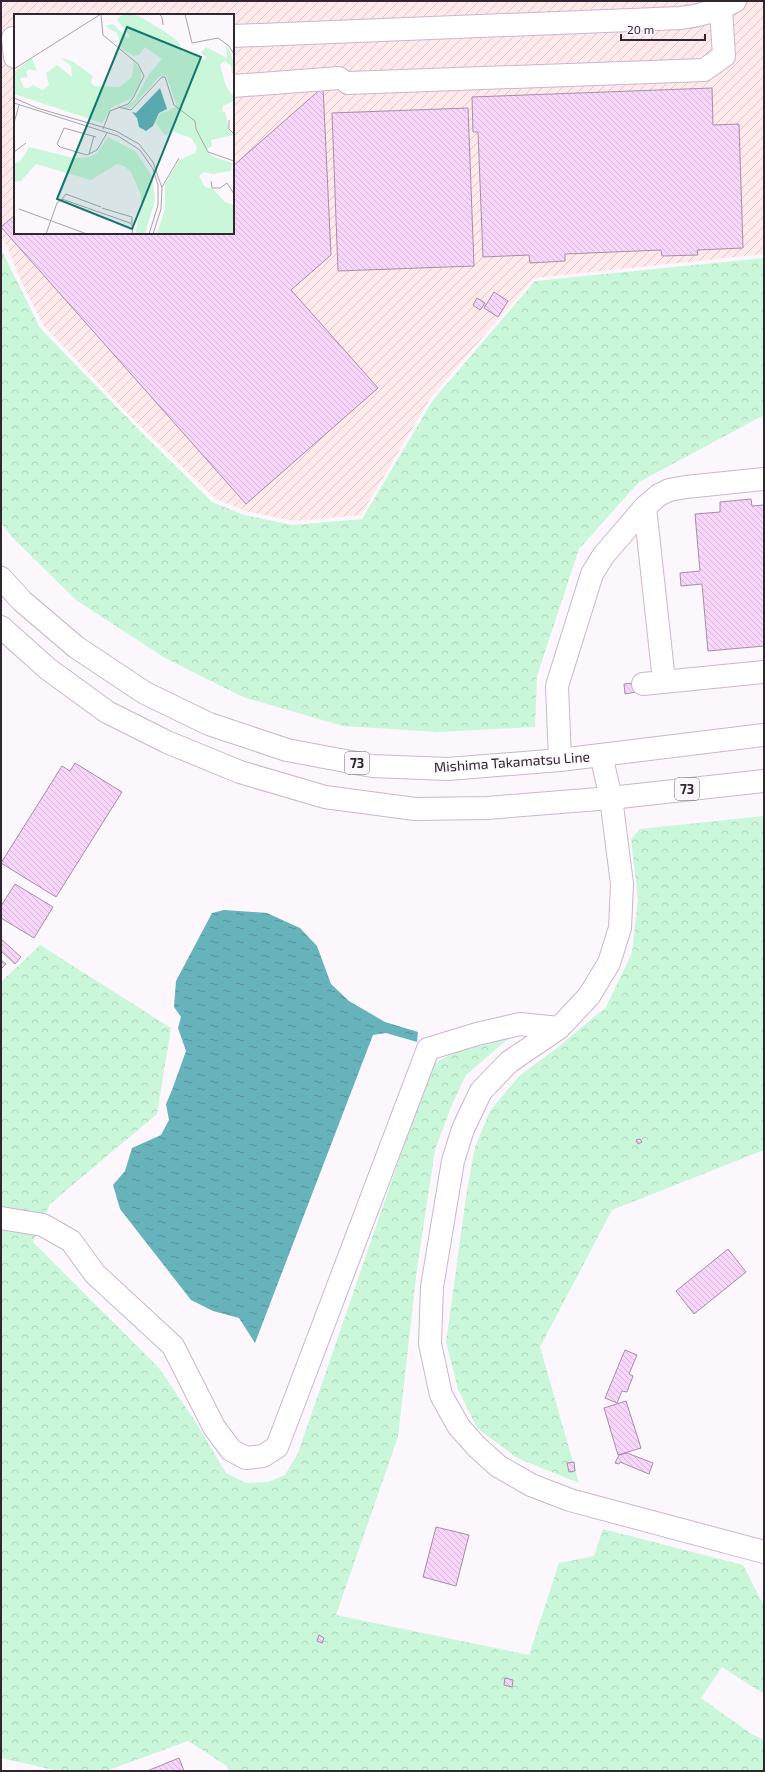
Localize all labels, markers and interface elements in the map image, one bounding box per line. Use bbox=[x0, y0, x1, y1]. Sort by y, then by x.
inset map bbox=[14, 14, 234, 234]
scale bar bbox=[621, 16, 705, 42]
text: 20 m bbox=[627, 22, 654, 36]
street label: Mishima Takamatsu Line bbox=[433, 748, 591, 775]
road number: 73 bbox=[345, 752, 369, 774]
road number: 73 bbox=[675, 778, 699, 800]

